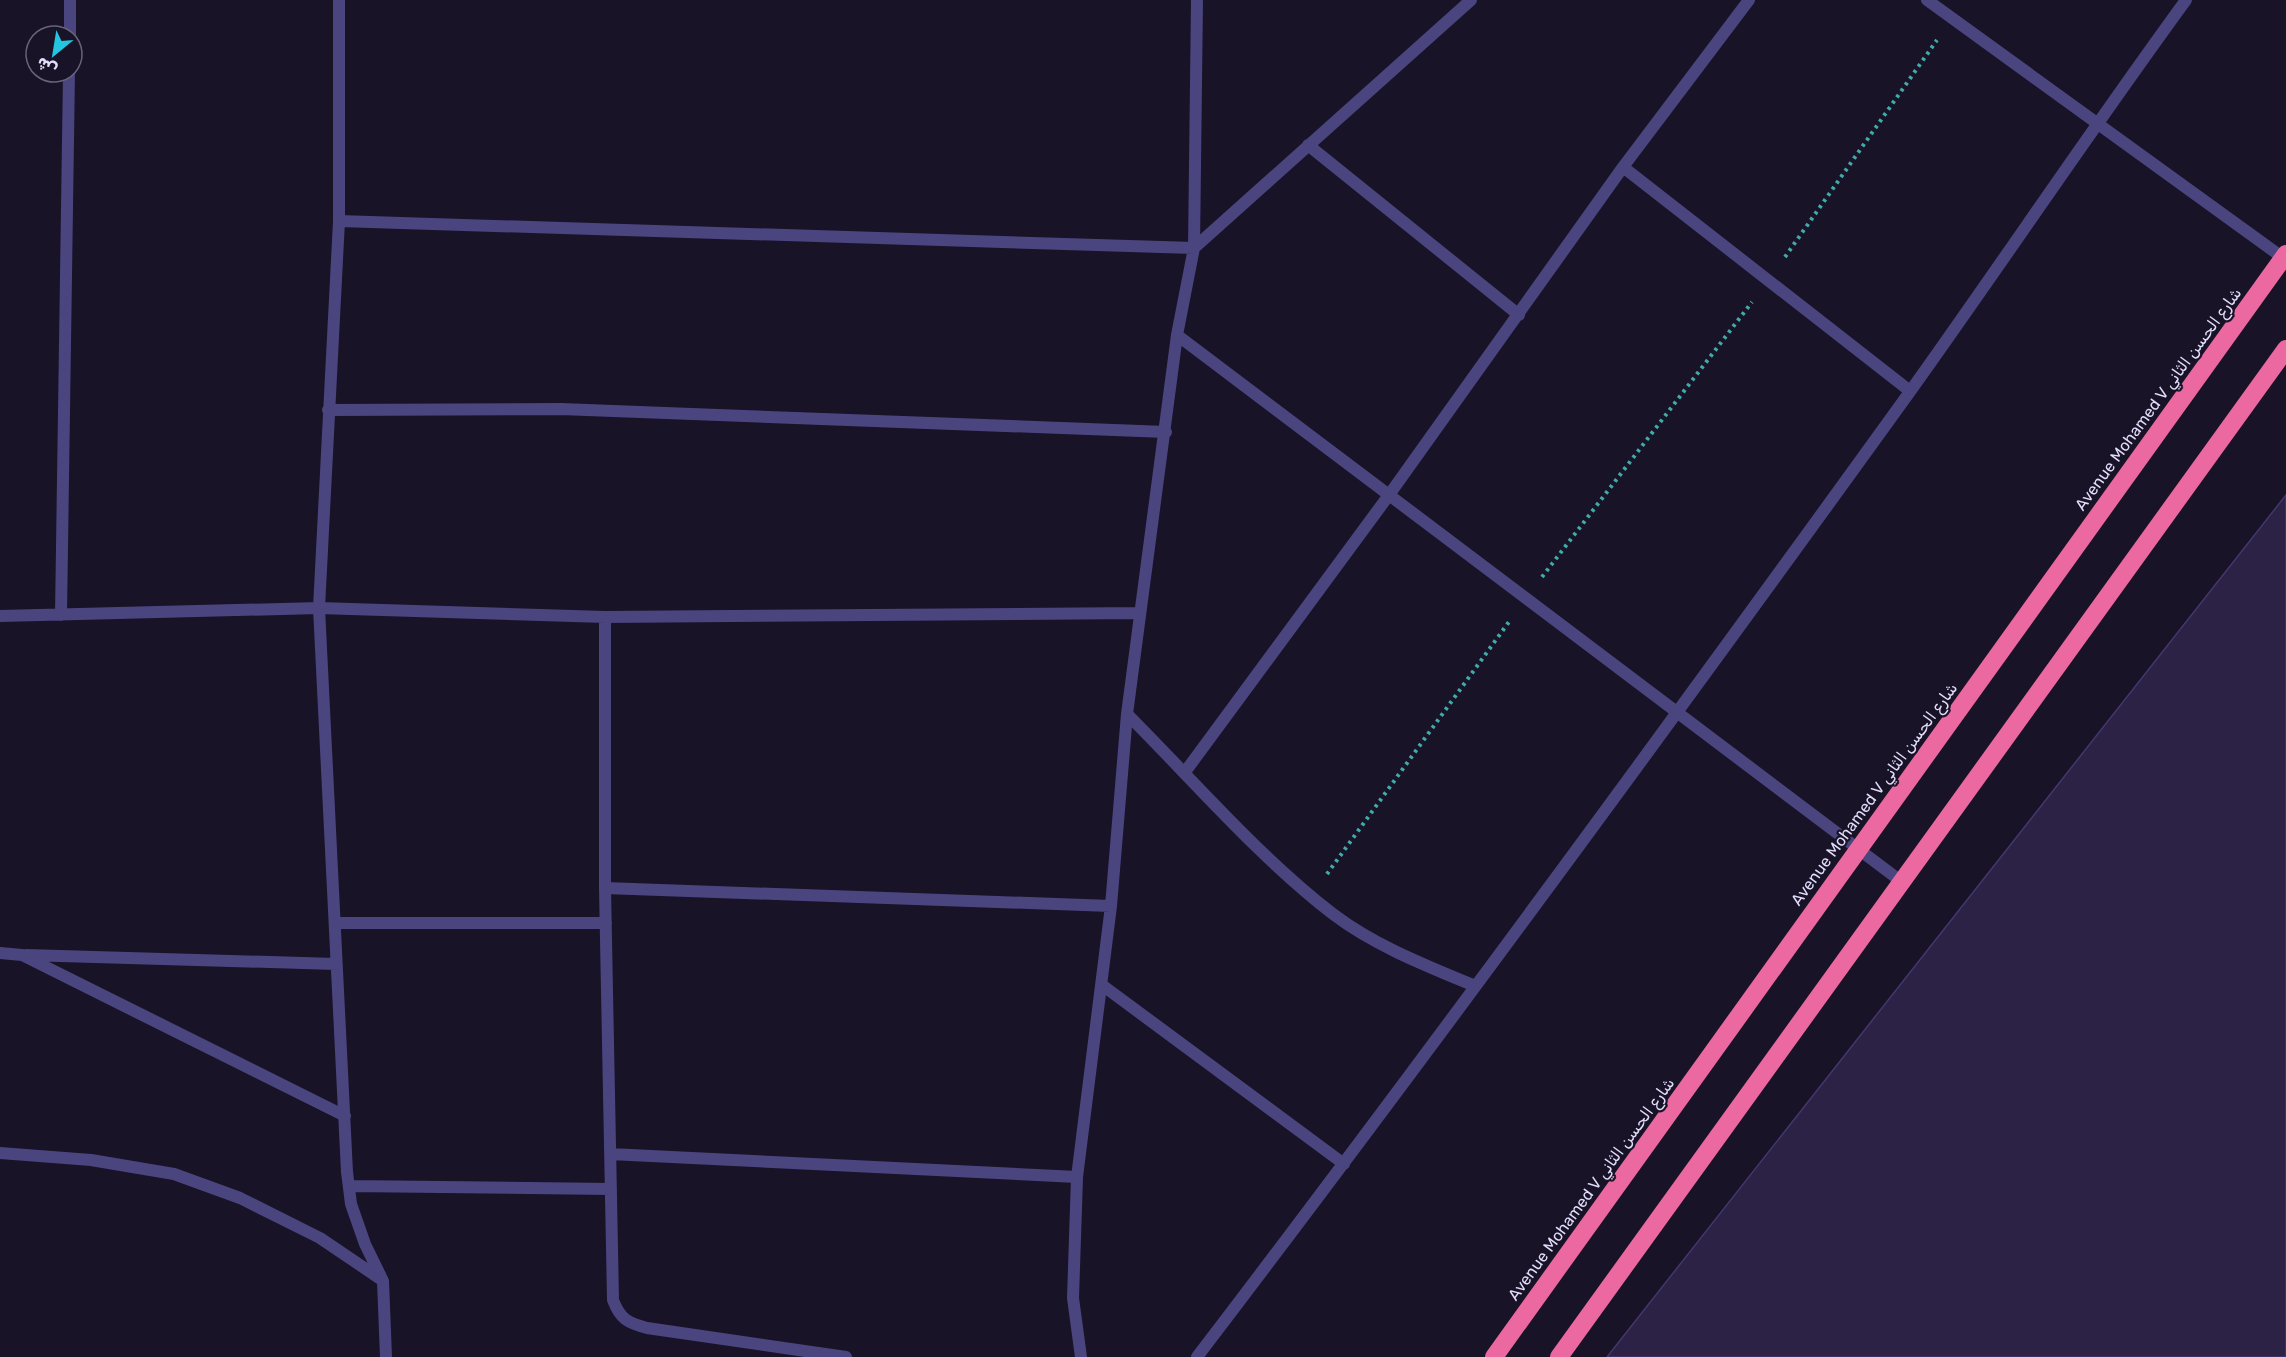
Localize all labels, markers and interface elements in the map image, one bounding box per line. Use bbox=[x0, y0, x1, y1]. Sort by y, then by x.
north arrow bbox=[24, 24, 84, 84]
text: ش bbox=[33, 53, 60, 80]
street label: Avenue Mohamed V شارع الحسن الثاني bbox=[2071, 284, 2248, 516]
street label: Avenue Mohamed V شارع الحسن الثاني bbox=[1787, 679, 1964, 911]
street label: Avenue Mohamed V شارع الحسن الثاني bbox=[1504, 1074, 1681, 1306]

